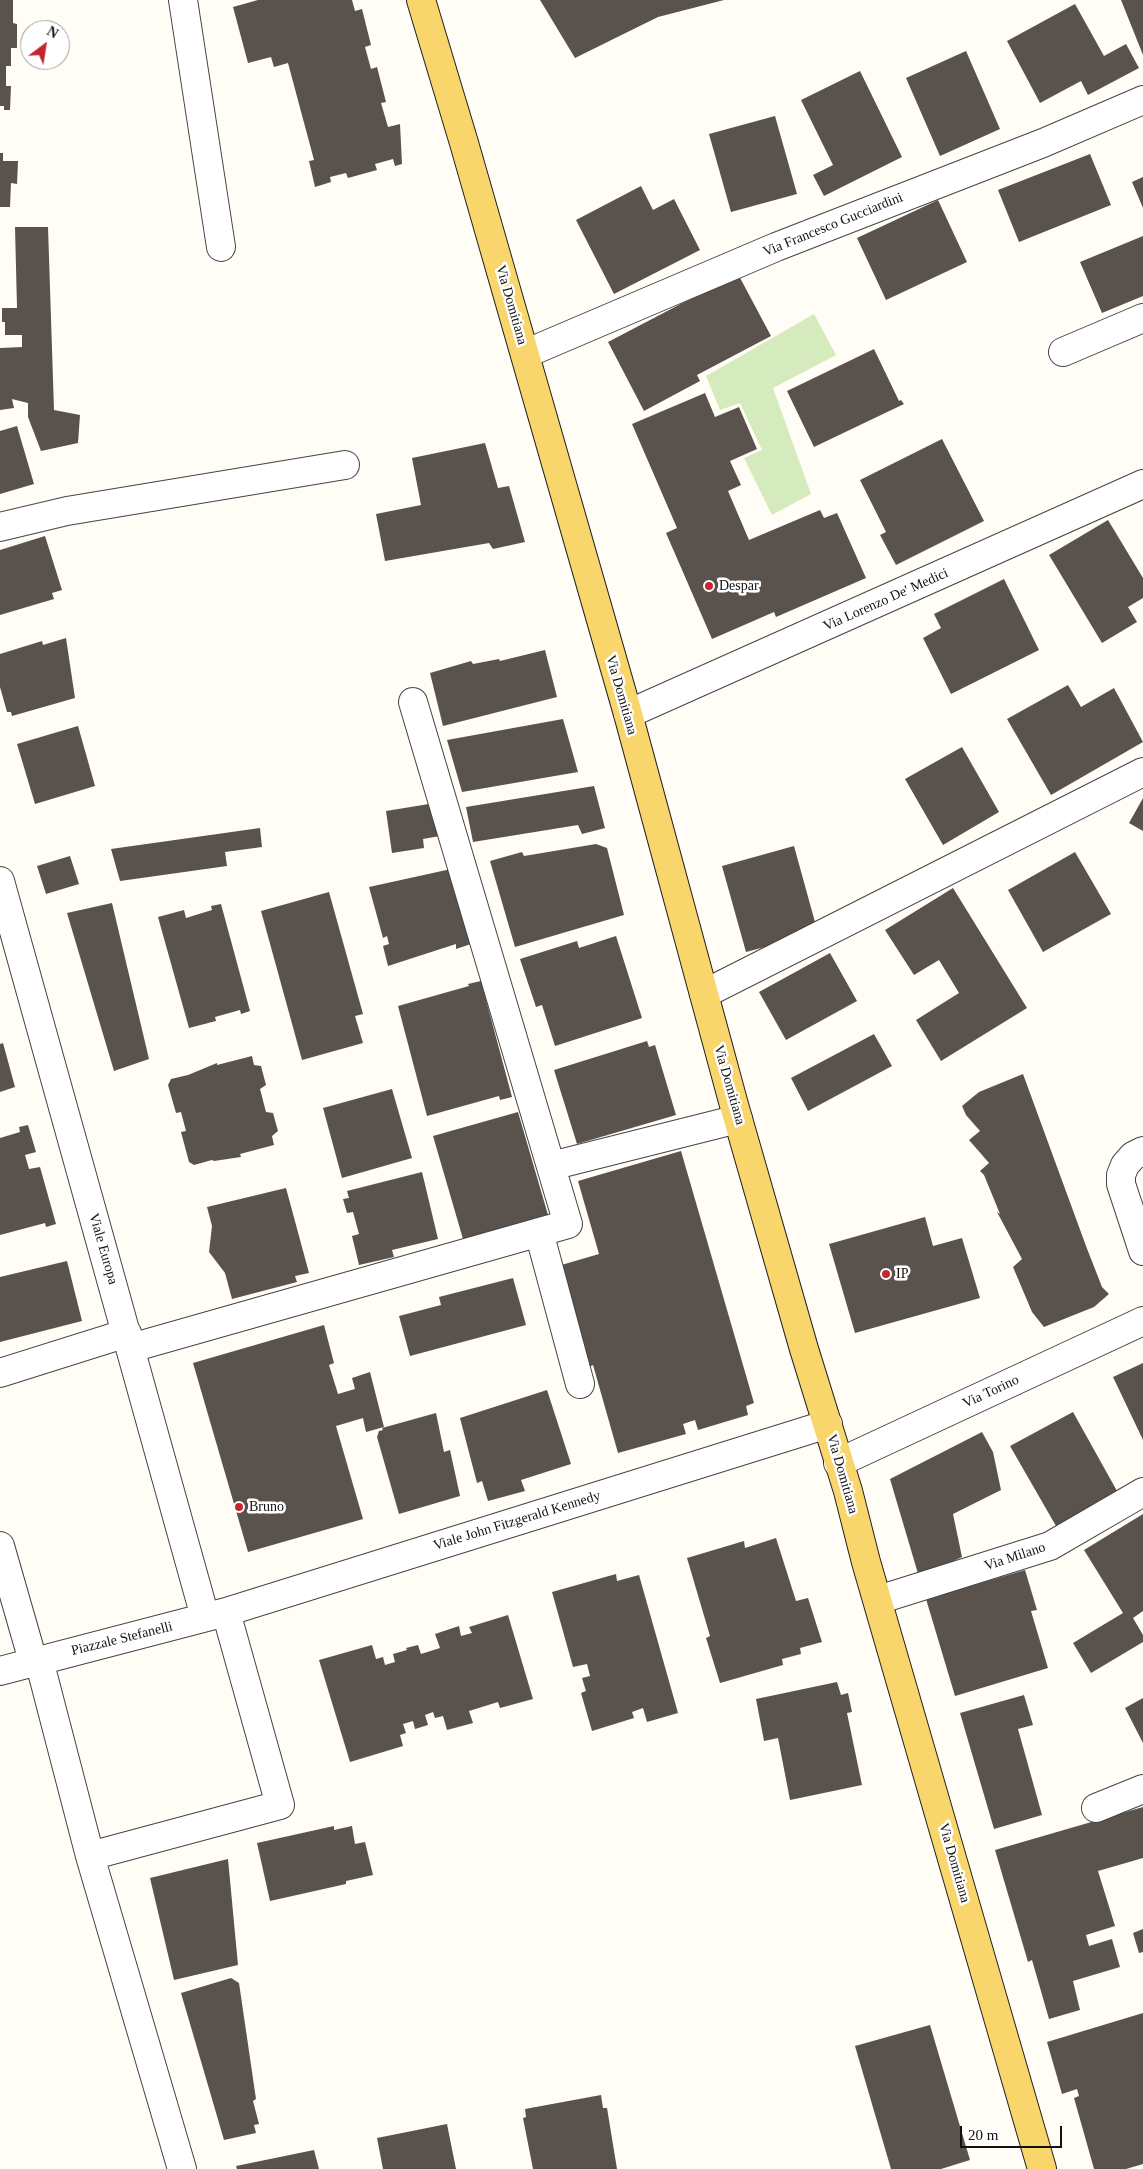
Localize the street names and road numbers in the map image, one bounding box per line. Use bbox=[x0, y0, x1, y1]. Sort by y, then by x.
street label: Via Francesco Gucciardini bbox=[761, 189, 905, 261]
street label: Via Domitiana bbox=[492, 263, 530, 347]
street label: Via Lorenzo De' Medici bbox=[821, 565, 951, 635]
street label: Via Domitiana bbox=[602, 653, 640, 737]
street label: Via Domitiana bbox=[710, 1043, 748, 1127]
street label: Viale Europa bbox=[85, 1211, 121, 1287]
street label: Via Torino bbox=[960, 1372, 1022, 1412]
street label: Via Domitiana bbox=[823, 1432, 861, 1516]
street label: Viale John Fitzgerald Kennedy bbox=[431, 1488, 603, 1554]
street label: Via Milano bbox=[982, 1539, 1048, 1575]
street label: Piazzale Stefanelli bbox=[70, 1618, 174, 1660]
street label: Via Domitiana bbox=[935, 1821, 973, 1905]

